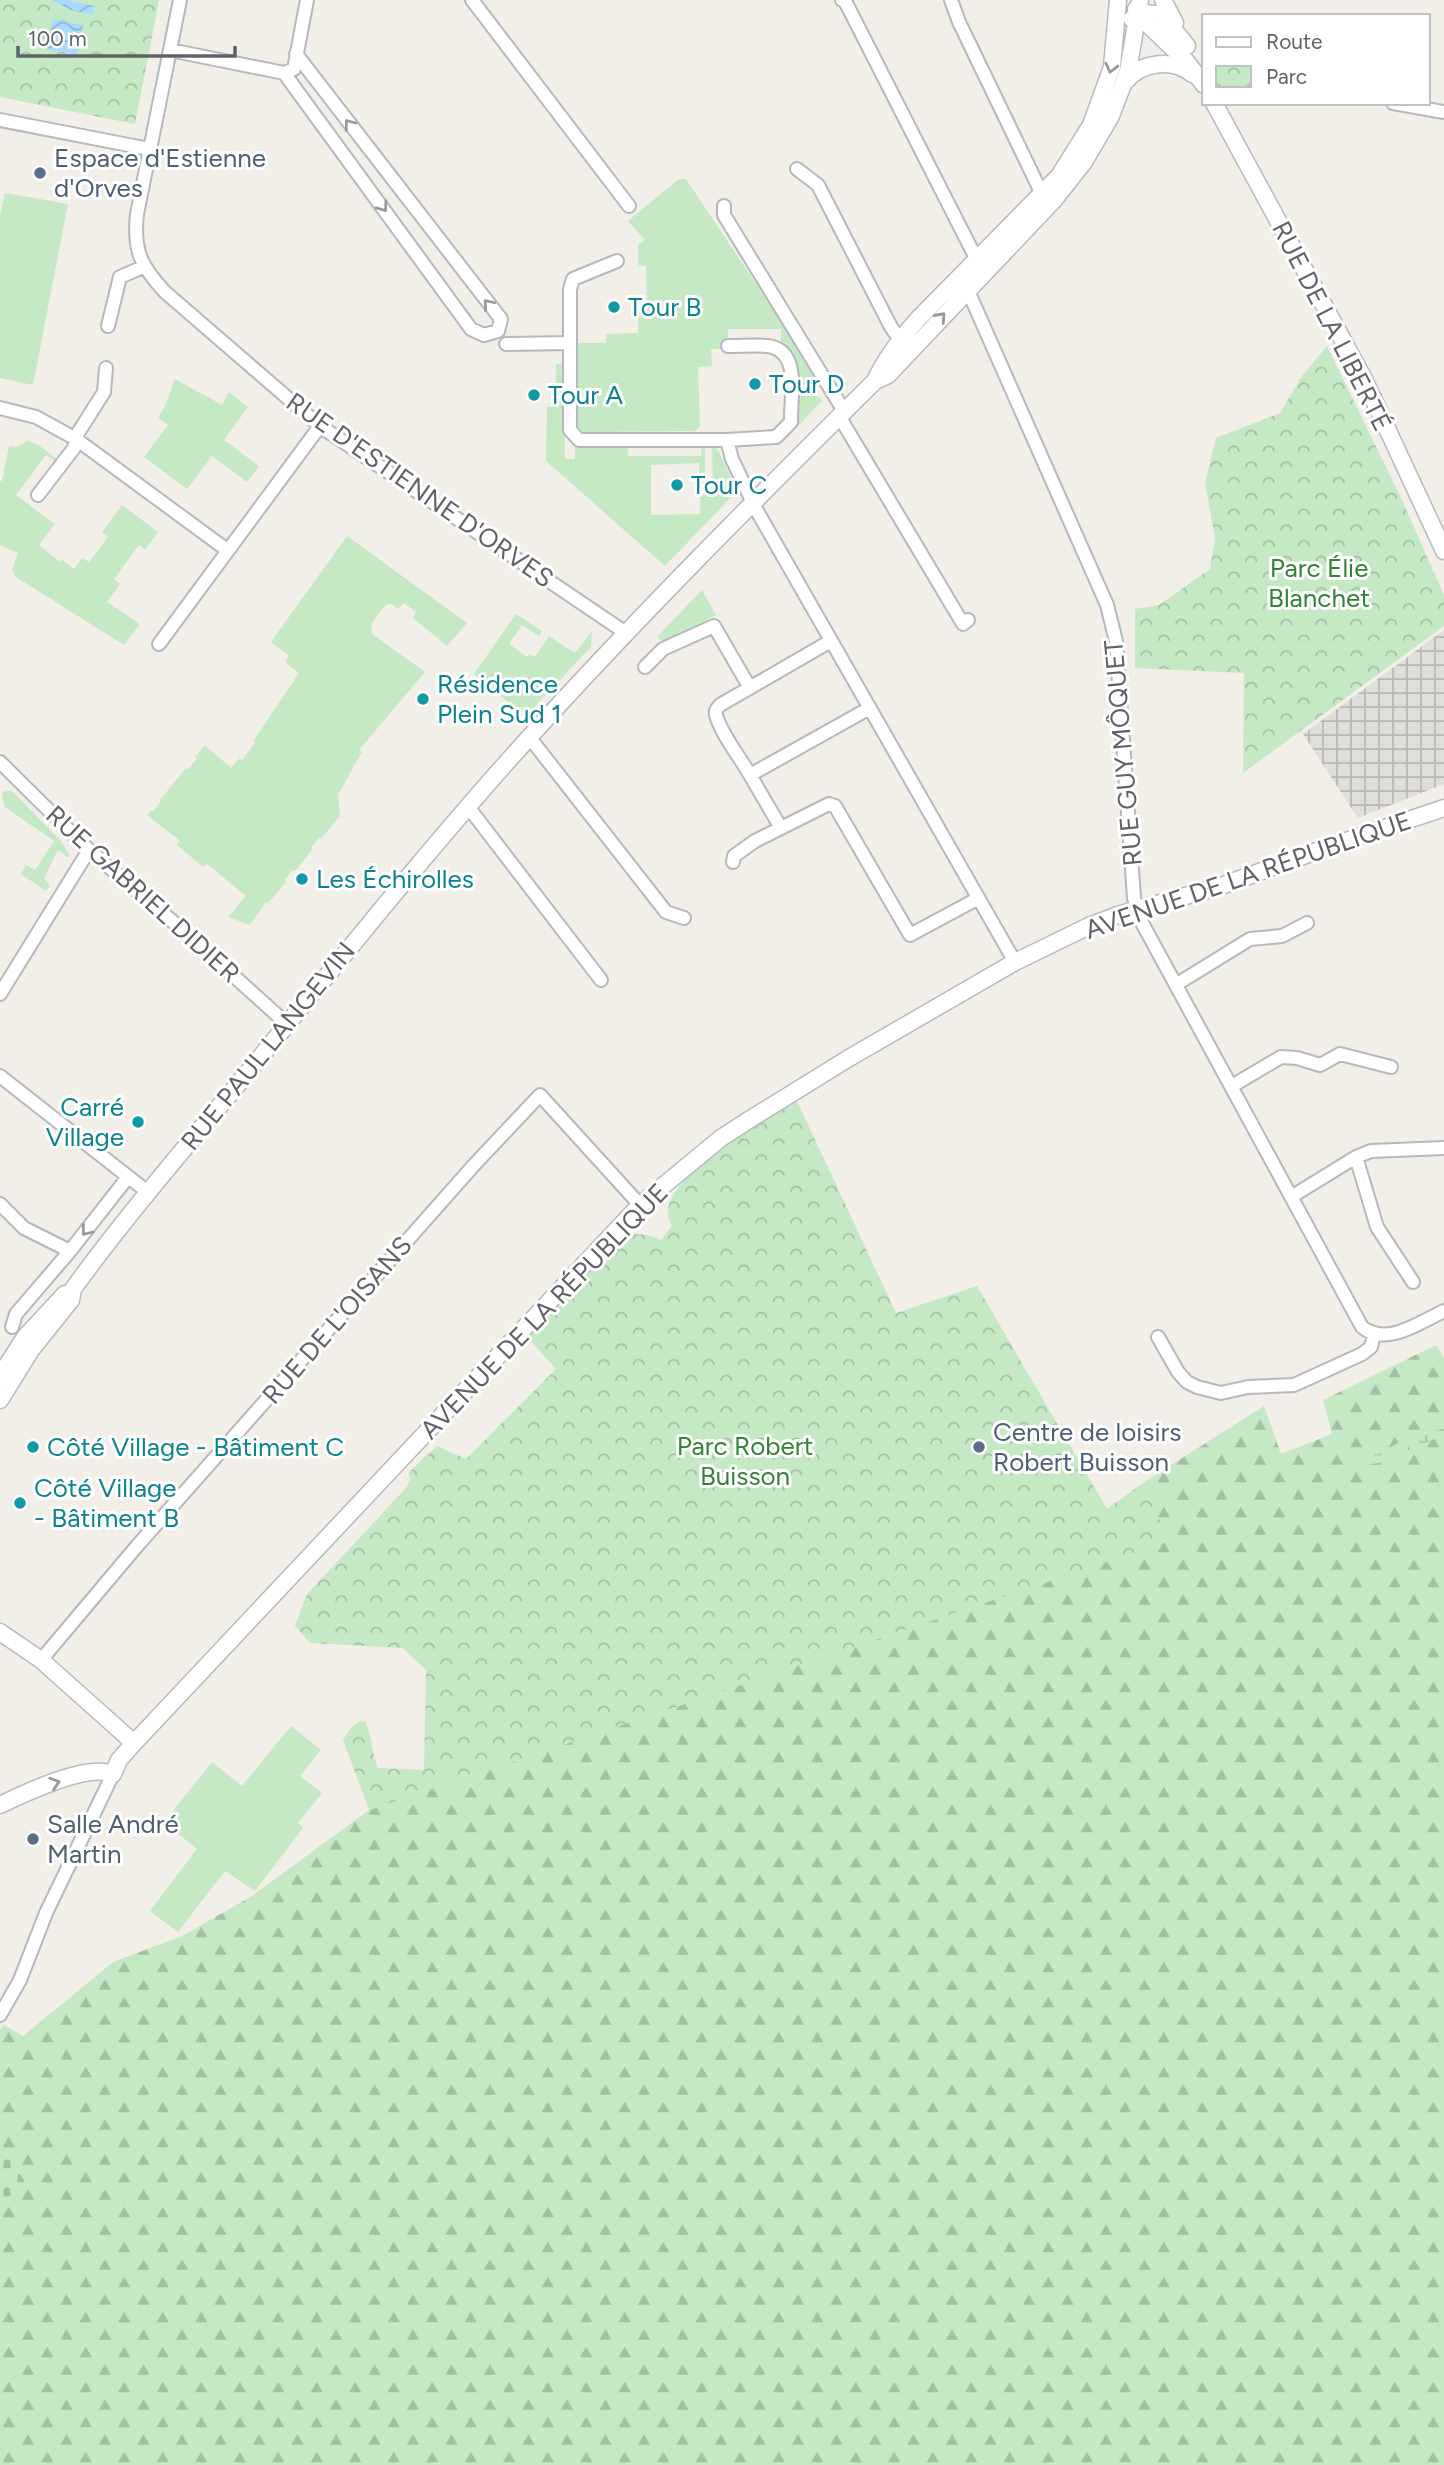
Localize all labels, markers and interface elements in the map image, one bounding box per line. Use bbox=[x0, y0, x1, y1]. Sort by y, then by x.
scale bar bbox=[18, 14, 234, 58]
legend bbox=[1202, 14, 1430, 105]
text: 100 m bbox=[28, 26, 87, 51]
text: Route bbox=[1266, 29, 1322, 54]
one-way arrow bbox=[1105, 61, 1119, 73]
text: Parc bbox=[1266, 64, 1307, 89]
one-way arrow bbox=[345, 119, 358, 132]
place label: Espace d'Estienne d'Orves bbox=[54, 142, 266, 204]
marker: Espace d'Estienne d'Orves bbox=[32, 165, 48, 181]
one-way arrow bbox=[375, 199, 387, 212]
street label: RUE DE LA LIBERTÉ bbox=[1265, 216, 1399, 436]
place label: Tour B bbox=[628, 291, 701, 323]
one-way arrow bbox=[484, 299, 496, 312]
marker: Tour B bbox=[606, 299, 622, 315]
one-way arrow bbox=[933, 312, 946, 325]
place label: Tour D bbox=[769, 368, 844, 400]
marker: Tour D bbox=[747, 376, 763, 392]
place label: Tour A bbox=[548, 379, 624, 411]
street label: RUE D'ESTIENNE D'ORVES bbox=[280, 385, 560, 595]
marker: Tour A bbox=[526, 387, 542, 403]
place label: Tour C bbox=[691, 469, 767, 501]
marker: Tour C bbox=[669, 477, 685, 493]
park label: Parc Élie Blanchet bbox=[1268, 552, 1370, 614]
street label: RUE GUY MÔQUET bbox=[1097, 638, 1149, 868]
place label: Résidence Plein Sud 1 bbox=[437, 668, 562, 730]
marker: Résidence Plein Sud 1 bbox=[415, 691, 431, 707]
street label: RUE GABRIEL DIDIER bbox=[39, 799, 247, 989]
street label: AVENUE DE LA RÉPUBLIQUE bbox=[1081, 804, 1415, 946]
place label: Les Échirolles bbox=[316, 863, 474, 895]
marker: Les Échirolles bbox=[294, 871, 310, 887]
street label: RUE PAUL LANGEVIN bbox=[174, 935, 362, 1157]
place label: Carré Village bbox=[46, 1091, 124, 1153]
marker: Carré Village bbox=[130, 1114, 146, 1130]
street label: AVENUE DE LA RÉPUBLIQUE bbox=[413, 1176, 675, 1446]
one-way arrow bbox=[82, 1223, 95, 1235]
street label: RUE DE L'OISANS bbox=[255, 1230, 419, 1410]
place label: Centre de loisirs Robert Buisson bbox=[993, 1416, 1181, 1478]
park label: Parc Robert Buisson bbox=[677, 1430, 814, 1492]
place label: Côté Village - Bâtiment C bbox=[47, 1431, 344, 1463]
marker: Côté Village - Bâtiment C bbox=[25, 1439, 41, 1455]
marker: Centre de loisirs Robert Buisson bbox=[971, 1439, 987, 1455]
place label: Côté Village - Bâtiment B bbox=[34, 1472, 179, 1534]
marker: Côté Village - Bâtiment B bbox=[12, 1495, 28, 1511]
one-way arrow bbox=[49, 1777, 61, 1791]
place label: Salle André Martin bbox=[47, 1808, 179, 1870]
marker: Salle André Martin bbox=[25, 1831, 41, 1847]

